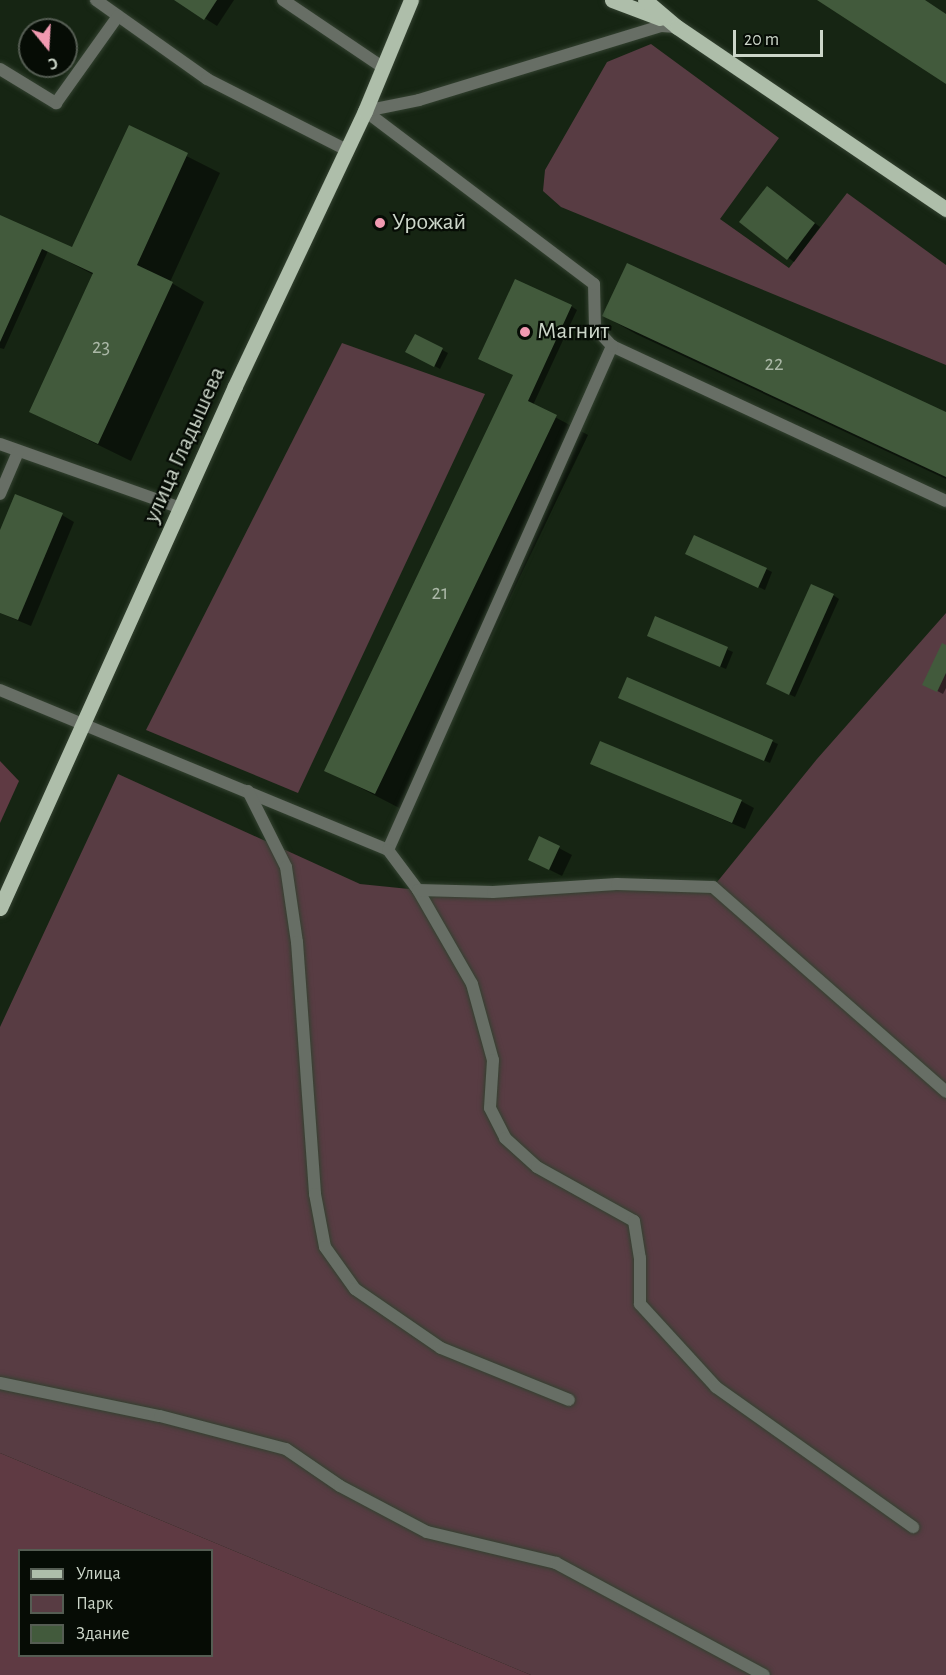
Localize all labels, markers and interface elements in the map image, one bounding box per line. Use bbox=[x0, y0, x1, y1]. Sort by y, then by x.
north arrow bbox=[18, 18, 78, 78]
scale bar bbox=[736, 18, 826, 56]
text: 20 m bbox=[744, 31, 779, 49]
text: С bbox=[46, 54, 60, 72]
place label: Урожай bbox=[392, 209, 466, 237]
marker: Урожай bbox=[373, 216, 387, 230]
place label: Магнит bbox=[537, 318, 609, 346]
marker: Магнит bbox=[518, 325, 532, 339]
house number: 23 bbox=[92, 334, 110, 360]
house number: 22 bbox=[764, 351, 784, 377]
street label: улица Гладышева bbox=[138, 363, 232, 527]
house number: 21 bbox=[432, 580, 448, 606]
legend bbox=[18, 1549, 213, 1657]
text: Улица bbox=[76, 1565, 121, 1583]
text: Парк bbox=[76, 1595, 113, 1613]
text: Здание bbox=[76, 1625, 130, 1643]

